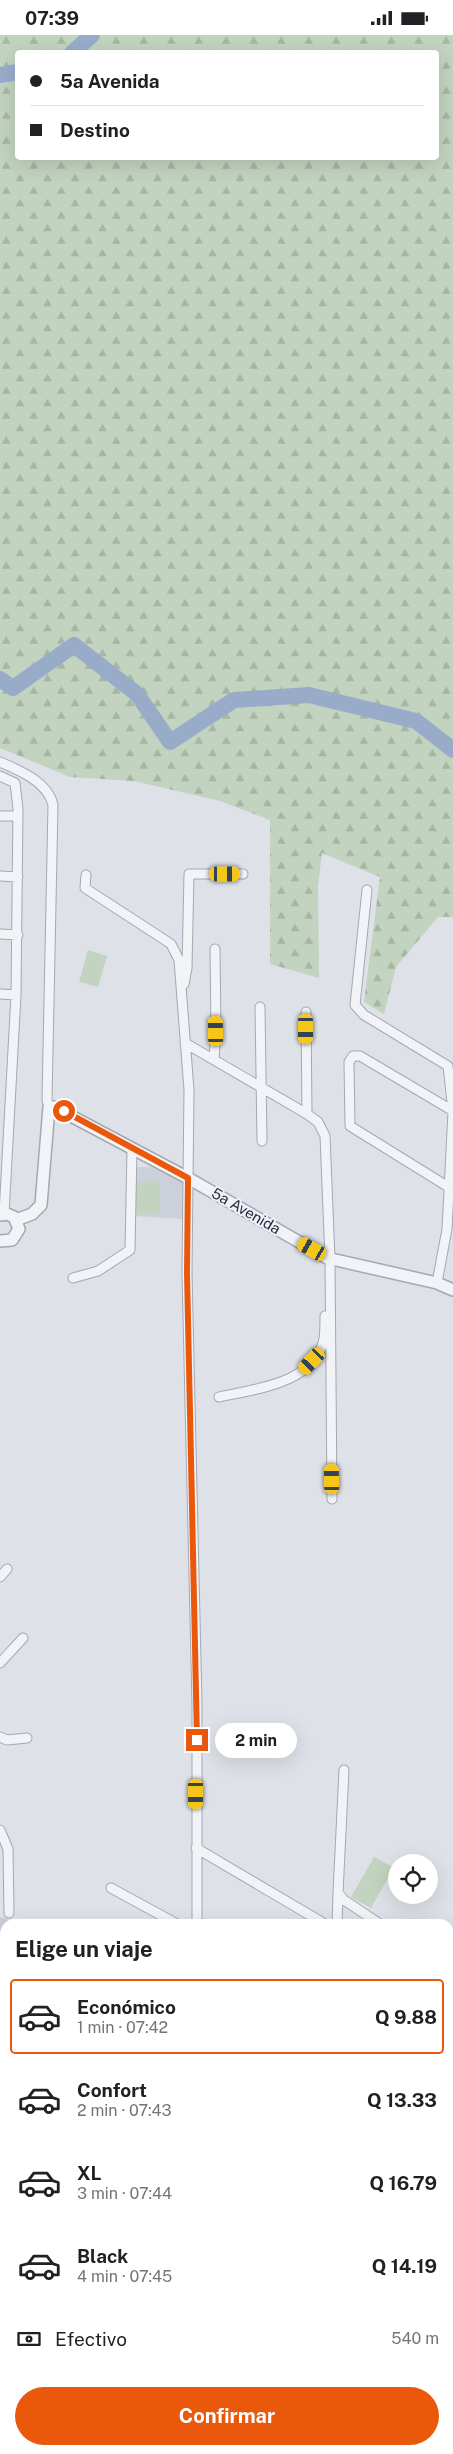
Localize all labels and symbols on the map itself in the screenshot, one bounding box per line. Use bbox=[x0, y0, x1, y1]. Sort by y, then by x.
car bbox=[210, 867, 240, 882]
car bbox=[298, 1014, 313, 1044]
car bbox=[208, 1016, 223, 1046]
route start bbox=[53, 1100, 75, 1122]
street label: 5a Avenida bbox=[209, 1184, 284, 1237]
car bbox=[295, 1235, 328, 1263]
car bbox=[296, 1345, 327, 1377]
car bbox=[324, 1464, 339, 1494]
callout: 2 min bbox=[214, 1723, 297, 1757]
route end bbox=[186, 1729, 208, 1751]
car bbox=[188, 1779, 203, 1809]

